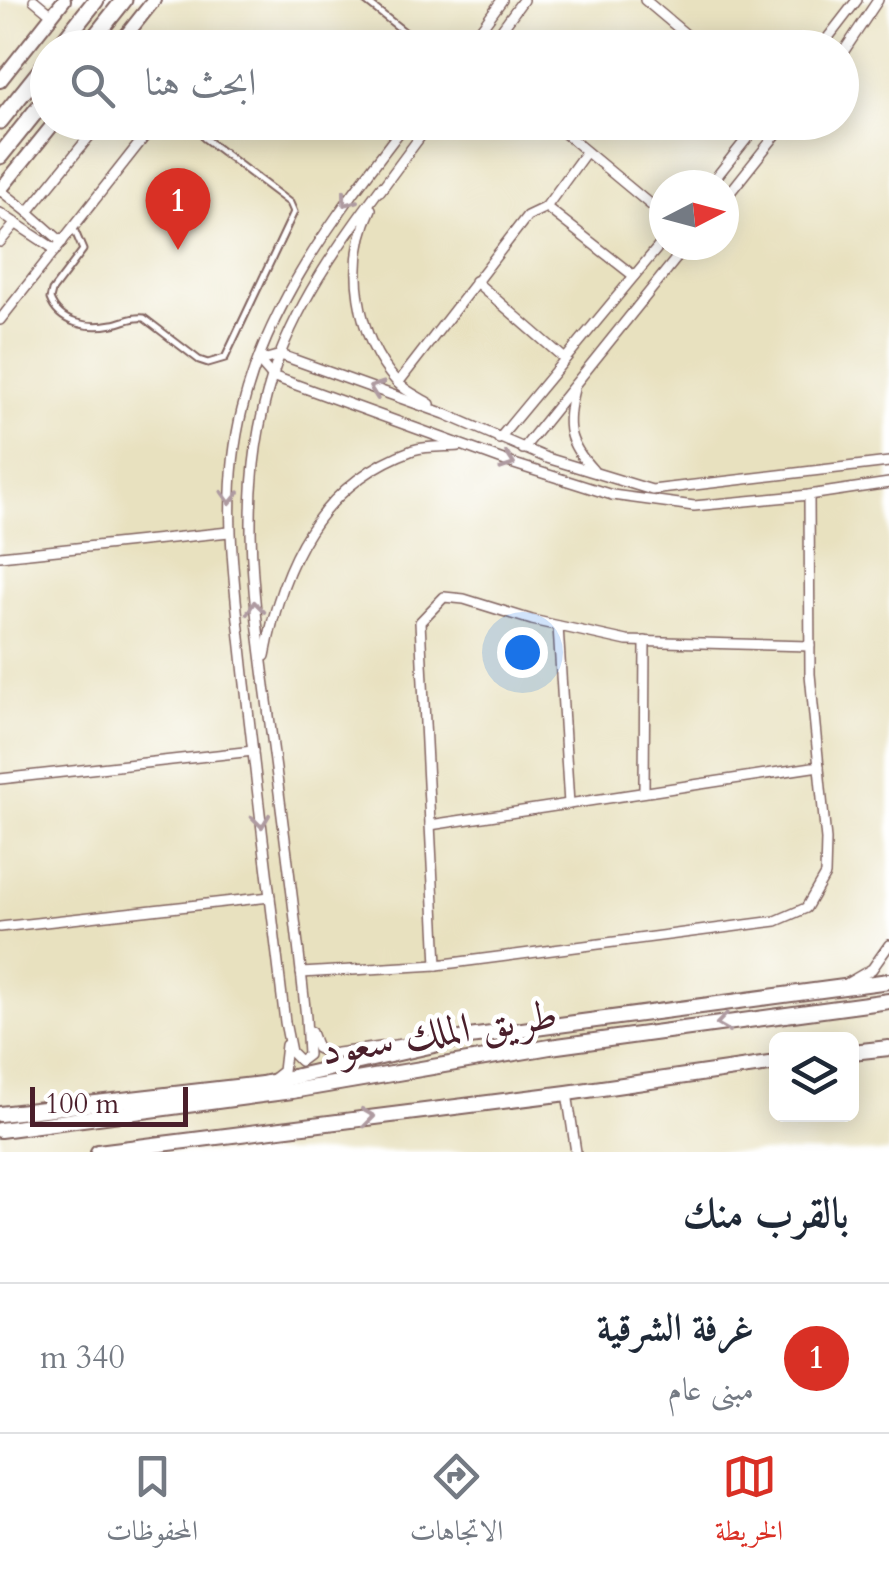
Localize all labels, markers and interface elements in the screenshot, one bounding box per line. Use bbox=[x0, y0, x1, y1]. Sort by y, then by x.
search box bbox=[30, 30, 859, 140]
text: ابحث هنا bbox=[145, 57, 257, 109]
icon: search bbox=[65, 58, 120, 113]
pin: 1 bbox=[146, 168, 210, 250]
north arrow bbox=[649, 170, 739, 260]
one-way arrow bbox=[342, 189, 359, 207]
one-way arrow bbox=[369, 380, 386, 401]
one-way arrow bbox=[498, 450, 515, 470]
one-way arrow bbox=[220, 490, 241, 506]
one-way arrow bbox=[246, 600, 267, 616]
your location bbox=[497, 627, 548, 678]
one-way arrow bbox=[250, 813, 271, 829]
street label: طريق الملك سعود bbox=[317, 986, 561, 1079]
one-way arrow bbox=[715, 1012, 731, 1033]
map controls bbox=[769, 1032, 859, 1122]
button: layers bbox=[769, 1032, 859, 1122]
scale bar bbox=[30, 1082, 188, 1126]
text: 100 m bbox=[45, 1085, 119, 1123]
one-way arrow bbox=[361, 1107, 377, 1128]
text: بالقرب منك bbox=[682, 1185, 849, 1242]
text: غرفة الشرقية bbox=[597, 1302, 754, 1354]
text: 340 m bbox=[40, 1336, 125, 1380]
text: 1 bbox=[808, 1336, 825, 1380]
text: مبنى عام bbox=[668, 1368, 754, 1412]
tab: المحفوظات bbox=[106, 1449, 198, 1558]
tab: الاتجاهات bbox=[410, 1449, 503, 1558]
tab: الخريطة bbox=[715, 1449, 783, 1558]

